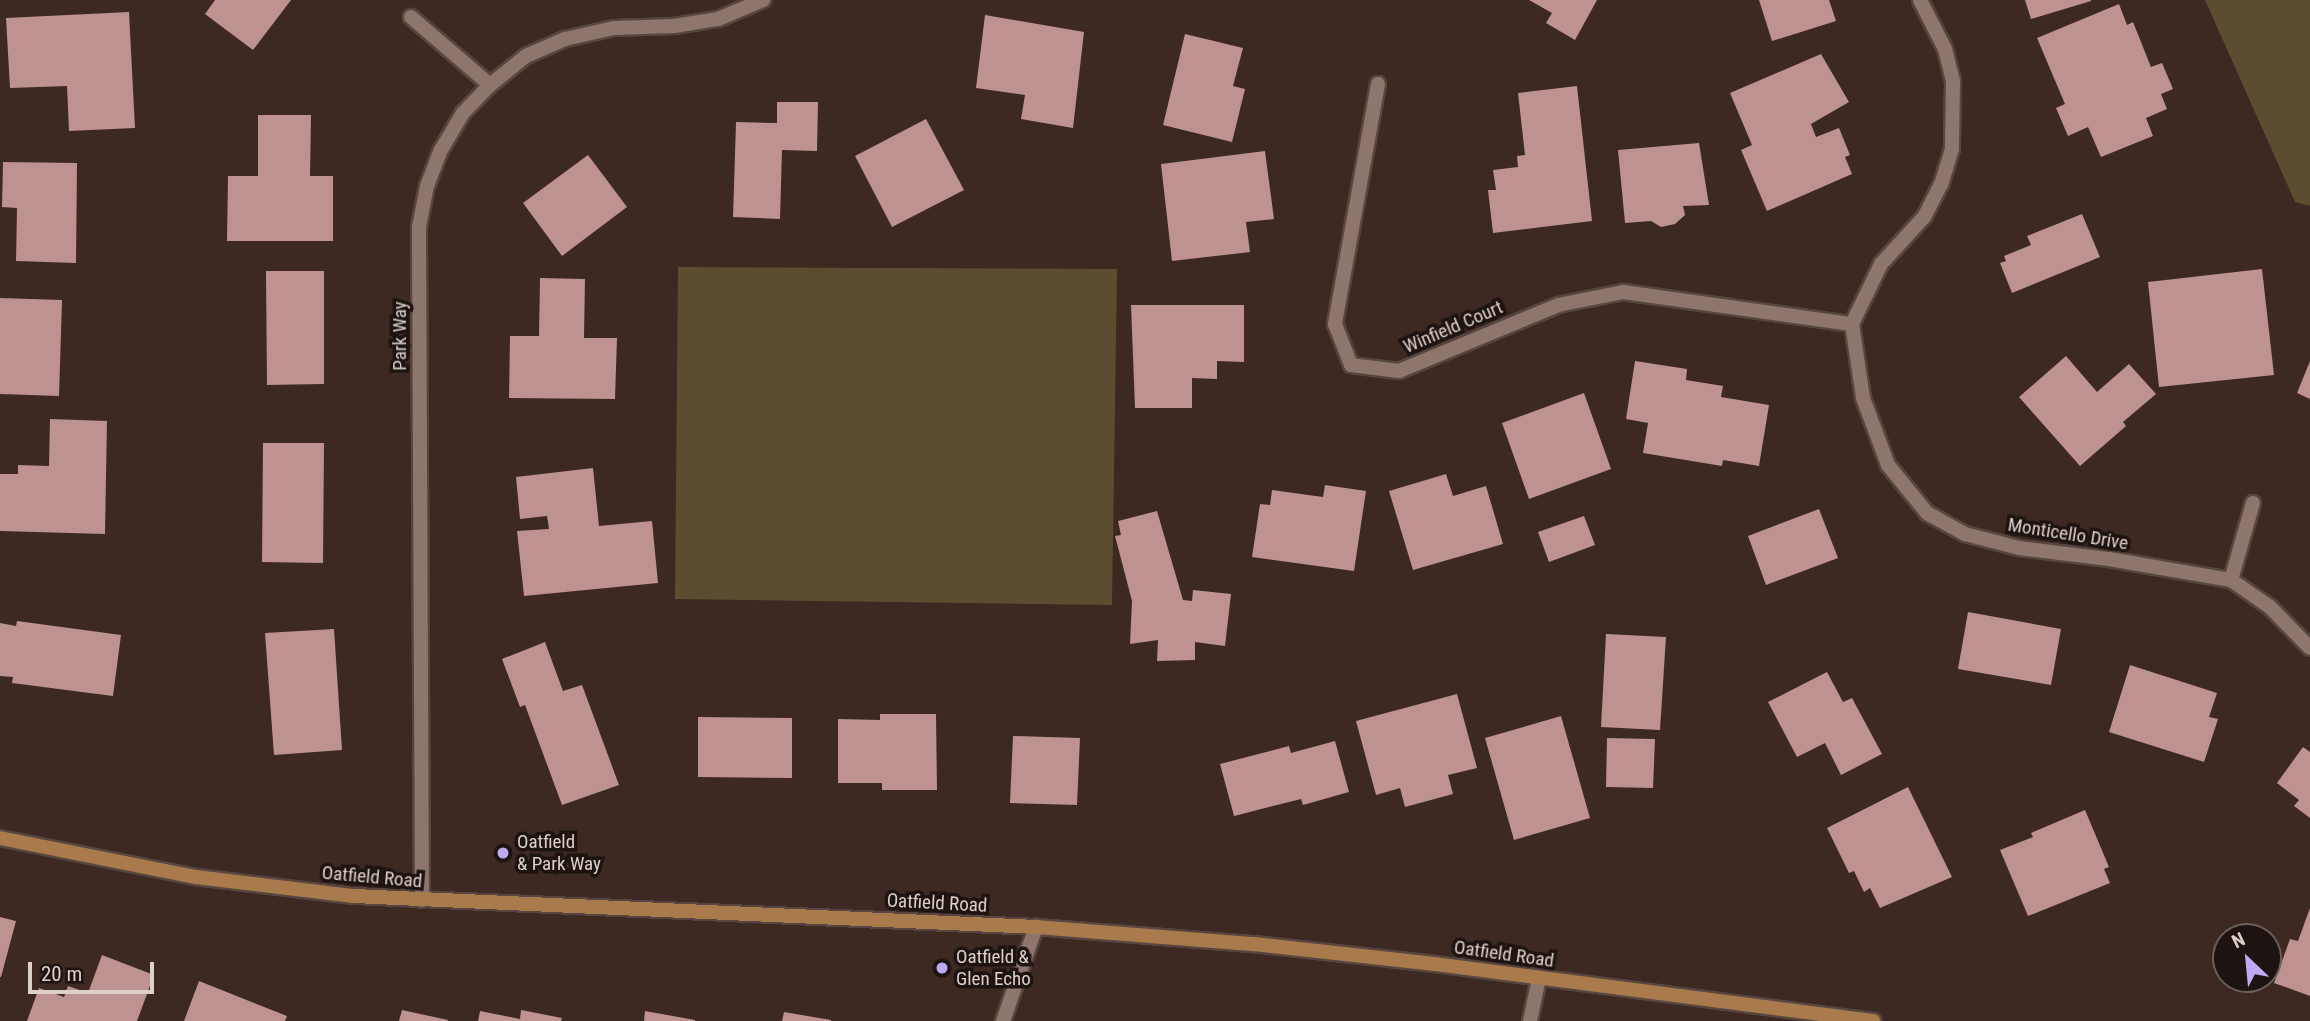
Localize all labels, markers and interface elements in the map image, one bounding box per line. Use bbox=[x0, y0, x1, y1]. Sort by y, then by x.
street label: Winfield Court bbox=[1400, 296, 1506, 358]
street label: Park Way bbox=[389, 301, 411, 371]
street label: Monticello Drive bbox=[2006, 513, 2130, 555]
place label: Oatfield & Park Way bbox=[517, 831, 601, 875]
marker: Oatfield & Park Way bbox=[495, 845, 511, 861]
street label: Oatfield Road bbox=[321, 861, 423, 893]
street label: Oatfield Road bbox=[886, 889, 988, 917]
north arrow bbox=[2212, 923, 2282, 993]
text: N bbox=[2228, 928, 2249, 953]
street label: Oatfield Road bbox=[1453, 936, 1555, 972]
place label: Oatfield & Glen Echo bbox=[956, 946, 1031, 990]
scale bar bbox=[32, 948, 158, 992]
marker: Oatfield & Glen Echo bbox=[934, 960, 950, 976]
text: 20 m bbox=[41, 962, 82, 986]

